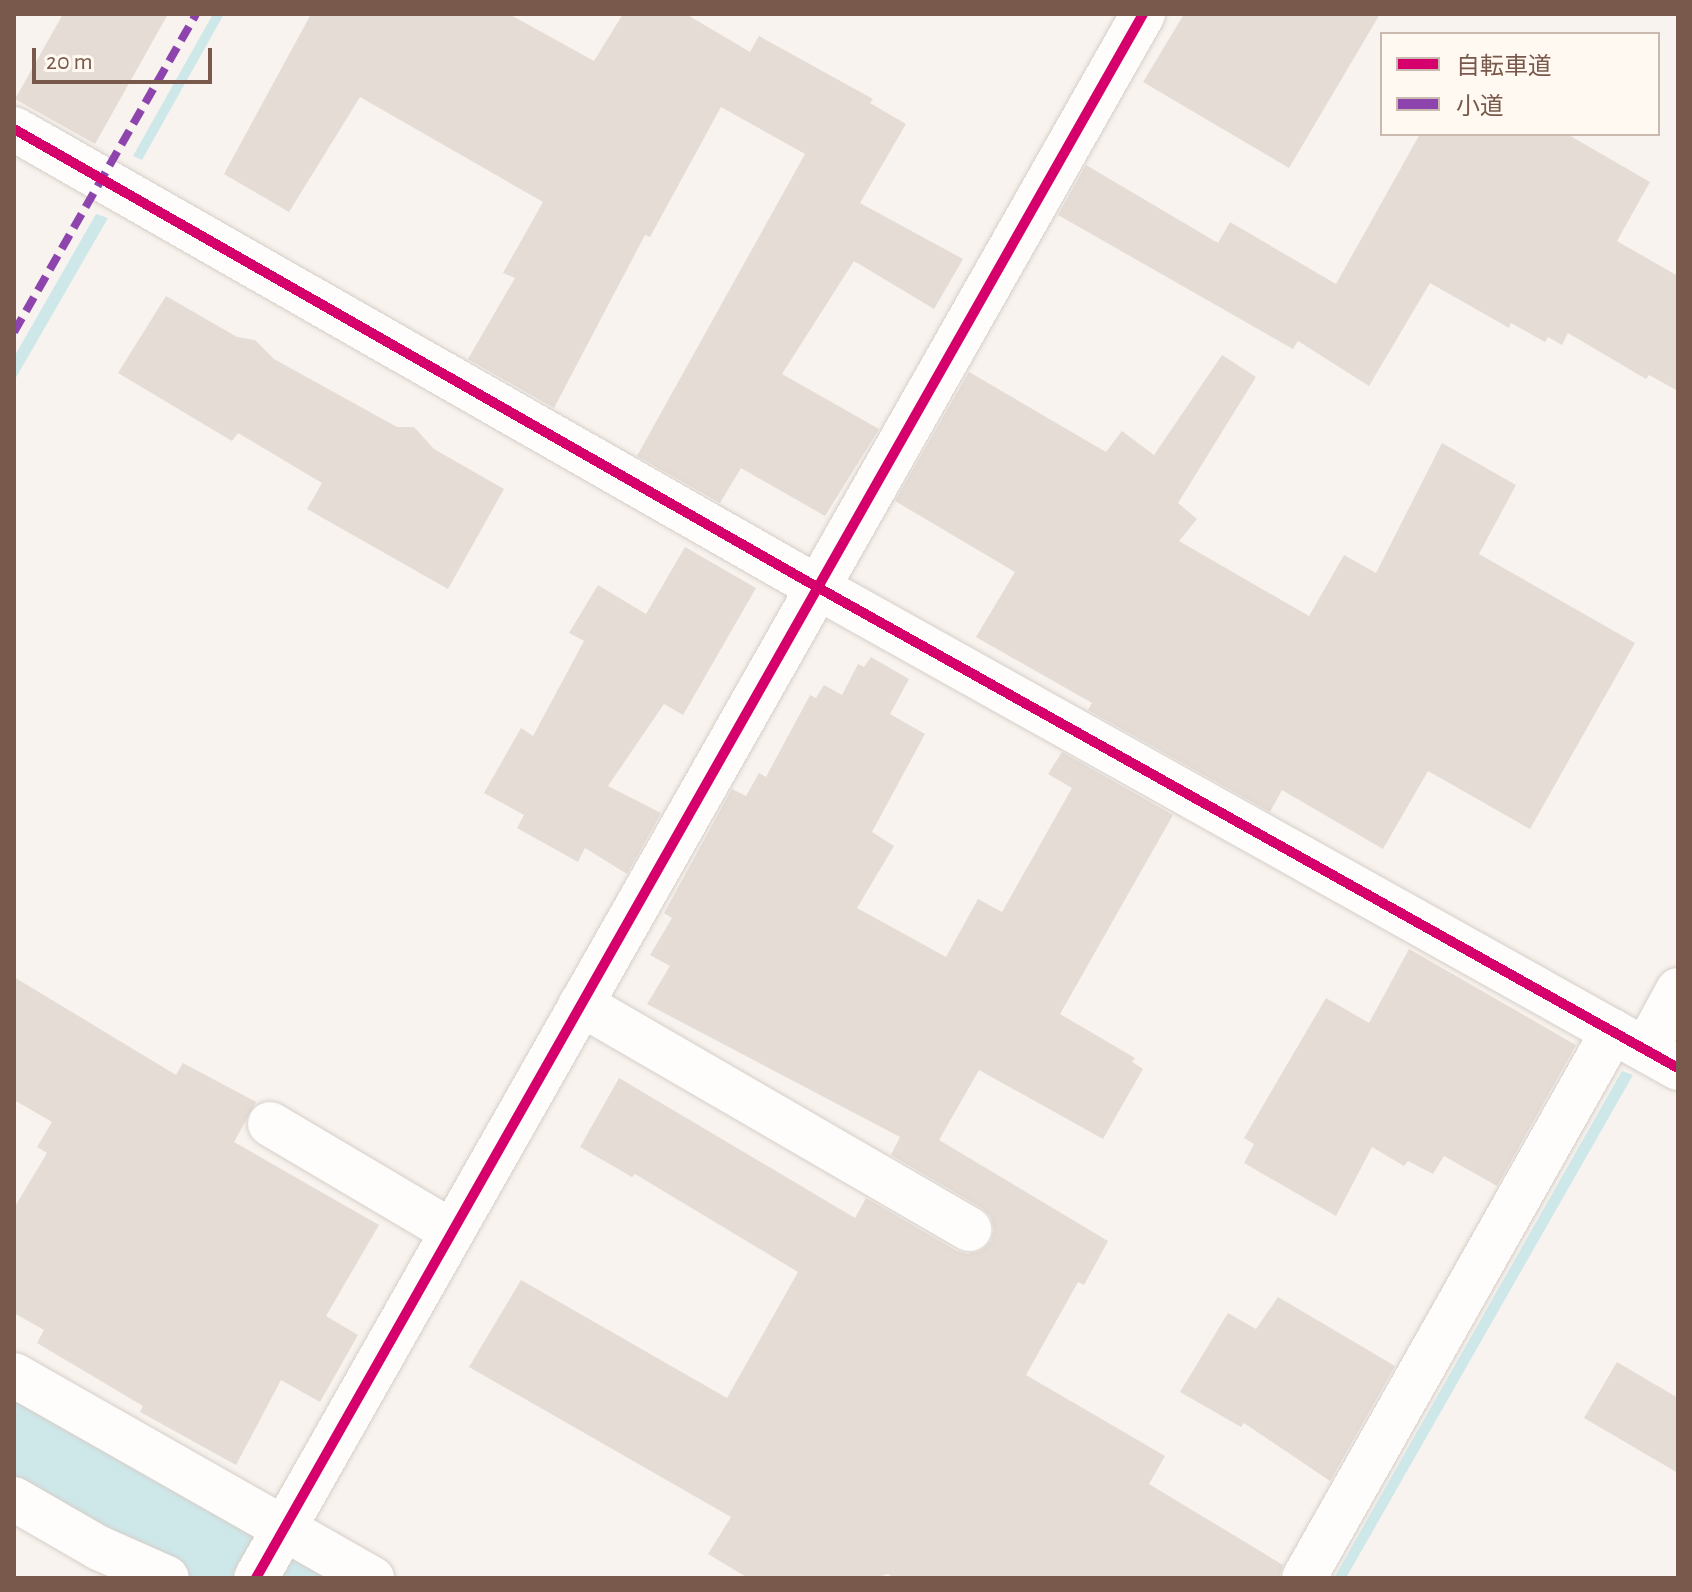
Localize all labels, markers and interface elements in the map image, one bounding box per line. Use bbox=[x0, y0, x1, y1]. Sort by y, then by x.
scale bar bbox=[36, 32, 216, 82]
legend bbox=[1380, 32, 1660, 136]
text: 20 m bbox=[46, 50, 93, 74]
text: 自転車道 bbox=[1456, 55, 1552, 79]
text: 小道 bbox=[1456, 95, 1504, 119]

